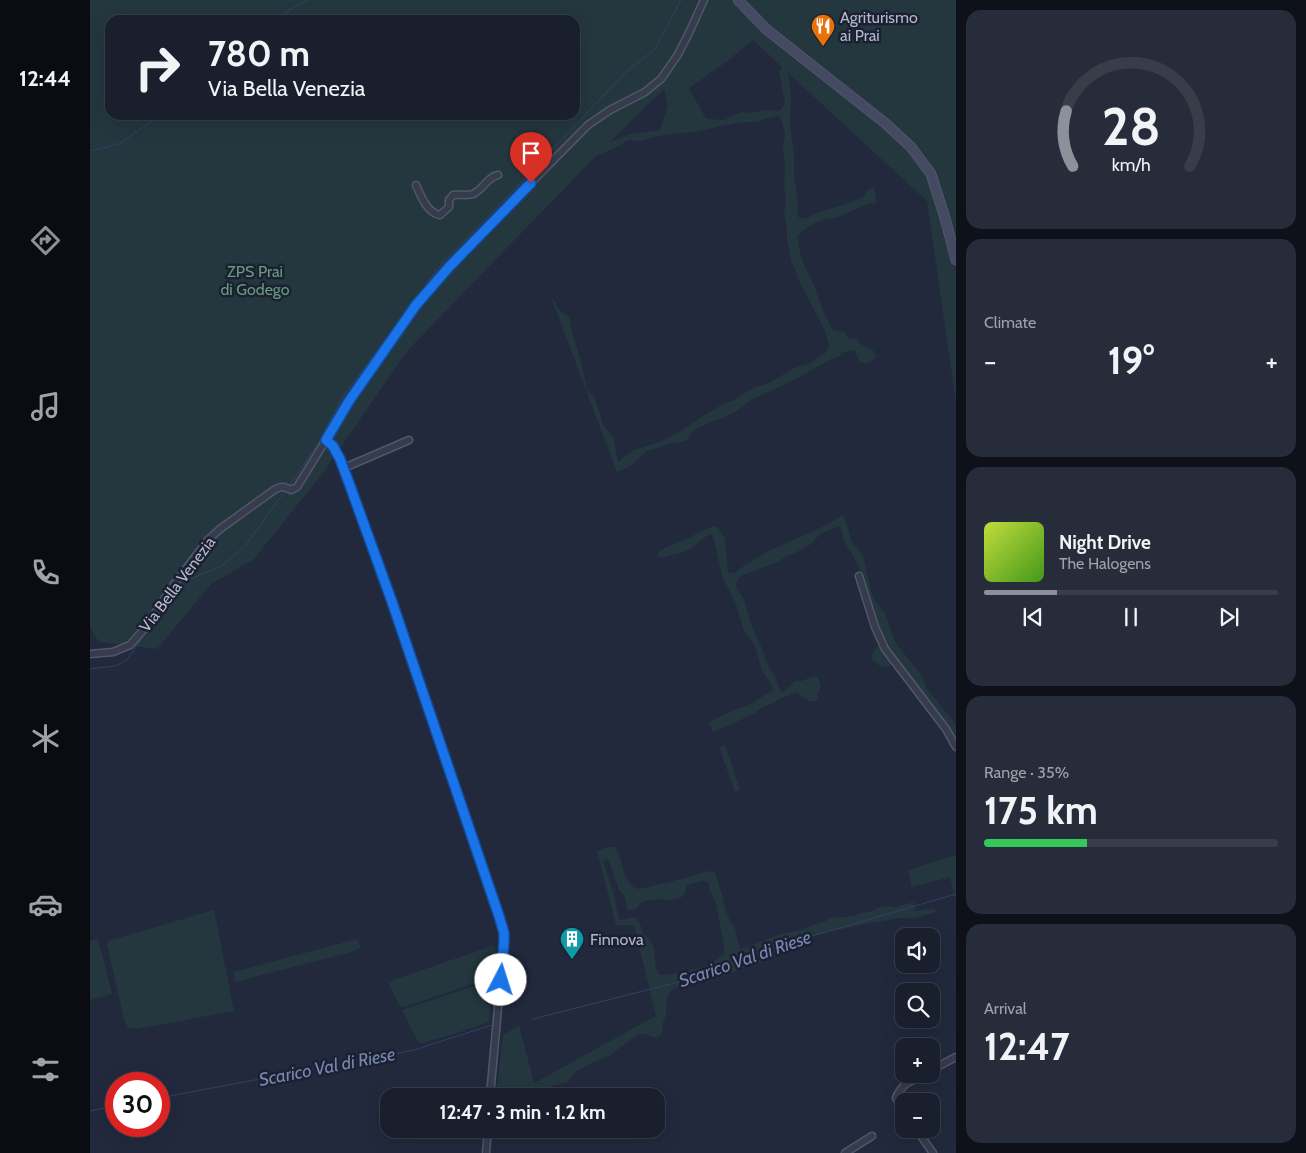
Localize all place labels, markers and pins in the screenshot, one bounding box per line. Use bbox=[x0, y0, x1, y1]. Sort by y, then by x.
place label: Agriturismo ai Prai bbox=[840, 8, 918, 45]
restaurant icon: Agriturismo ai Prai bbox=[810, 13, 836, 47]
pin bbox=[510, 132, 552, 183]
building icon: Finnova bbox=[559, 926, 585, 960]
place label: Finnova bbox=[590, 930, 644, 949]

